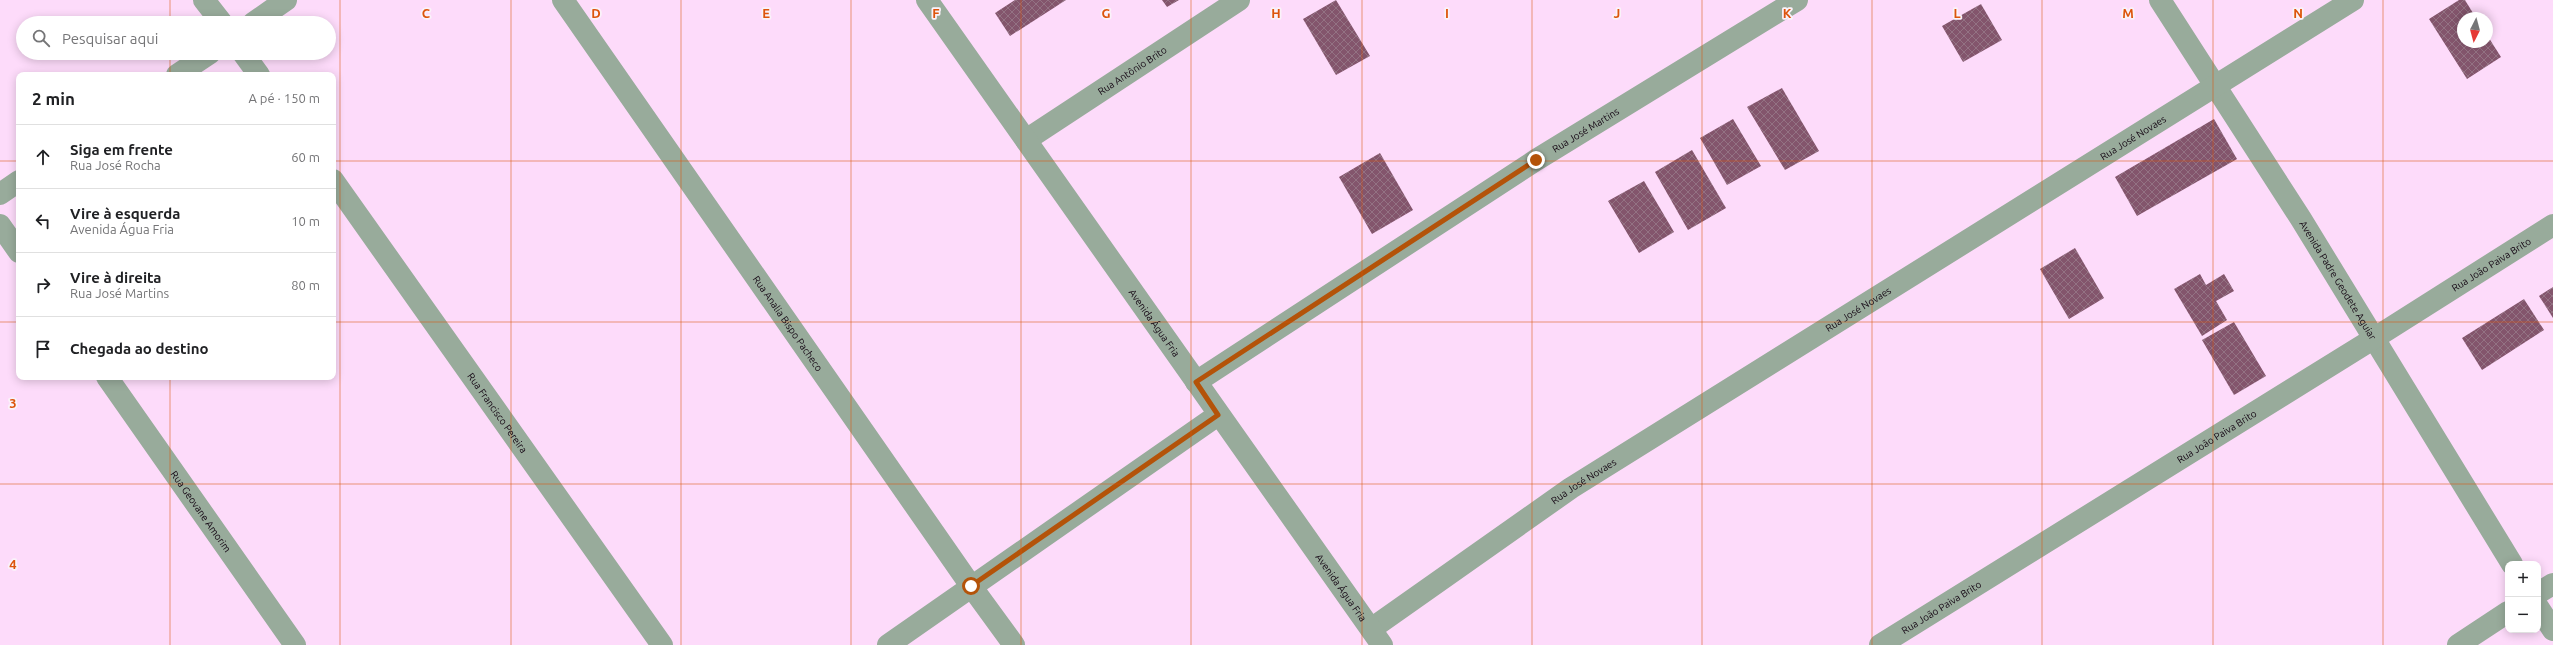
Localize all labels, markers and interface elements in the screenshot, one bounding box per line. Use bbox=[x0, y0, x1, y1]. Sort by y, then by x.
text: C bbox=[422, 6, 431, 20]
text: D bbox=[591, 6, 601, 20]
text: E bbox=[762, 6, 770, 20]
text: F bbox=[932, 6, 940, 20]
text: G bbox=[1102, 6, 1111, 20]
text: H bbox=[1271, 6, 1281, 20]
text: I bbox=[1445, 6, 1449, 20]
text: J bbox=[1614, 6, 1620, 20]
text: K bbox=[1783, 6, 1792, 20]
text: L bbox=[1953, 6, 1961, 20]
text: M bbox=[2122, 6, 2134, 20]
text: N bbox=[2293, 6, 2303, 20]
north arrow bbox=[2457, 12, 2493, 48]
search box bbox=[16, 16, 336, 60]
icon: search bbox=[30, 27, 52, 49]
text: Pesquisar aqui bbox=[62, 30, 158, 47]
street label: Rua Antônio Brito bbox=[1096, 44, 1169, 97]
text: 2 min bbox=[32, 89, 75, 108]
text: A pé · 150 m bbox=[248, 91, 320, 105]
street label: Rua José Martins bbox=[1550, 105, 1621, 154]
street label: Rua José Novaes bbox=[2098, 113, 2168, 162]
text: Siga em frente bbox=[70, 141, 173, 158]
icon: ahead bbox=[32, 146, 54, 168]
text: 60 m bbox=[291, 150, 320, 164]
route end bbox=[1527, 151, 1545, 169]
text: Rua José Rocha bbox=[70, 158, 161, 172]
text: Vire à esquerda bbox=[70, 205, 180, 222]
icon: left bbox=[32, 210, 54, 232]
text: 10 m bbox=[291, 214, 320, 228]
street label: Avenida Padre Geodete Aguiar bbox=[2298, 219, 2379, 342]
text: Avenida Água Fria bbox=[70, 222, 174, 236]
street label: Rua João Paiva Brito bbox=[2449, 235, 2533, 293]
text: Vire à direita bbox=[70, 269, 162, 286]
street label: Rua Analia Bispo Pacheco bbox=[751, 273, 825, 373]
icon: right bbox=[32, 274, 54, 296]
text: 80 m bbox=[291, 278, 320, 292]
street label: Rua José Novaes bbox=[1823, 284, 1893, 333]
text: Rua José Martins bbox=[70, 286, 169, 300]
street label: Avenida Água Fria bbox=[1127, 287, 1182, 359]
icon: arrive bbox=[32, 338, 54, 360]
text: Chegada ao destino bbox=[70, 340, 209, 357]
street label: Rua Francisco Pereira bbox=[466, 371, 530, 455]
text: 3 bbox=[9, 396, 17, 410]
street label: Rua João Paiva Brito bbox=[2175, 407, 2258, 465]
street label: Rua José Novaes bbox=[1549, 456, 1618, 506]
street label: Rua Geovane Amorim bbox=[169, 468, 233, 554]
street label: Avenida Água Fria bbox=[1314, 552, 1369, 623]
text: 4 bbox=[9, 557, 17, 571]
map controls bbox=[2505, 561, 2541, 633]
button: + bbox=[2505, 561, 2541, 597]
route start bbox=[962, 577, 980, 595]
street label: Rua João Paiva Brito bbox=[1899, 578, 1983, 636]
button: − bbox=[2505, 597, 2541, 633]

